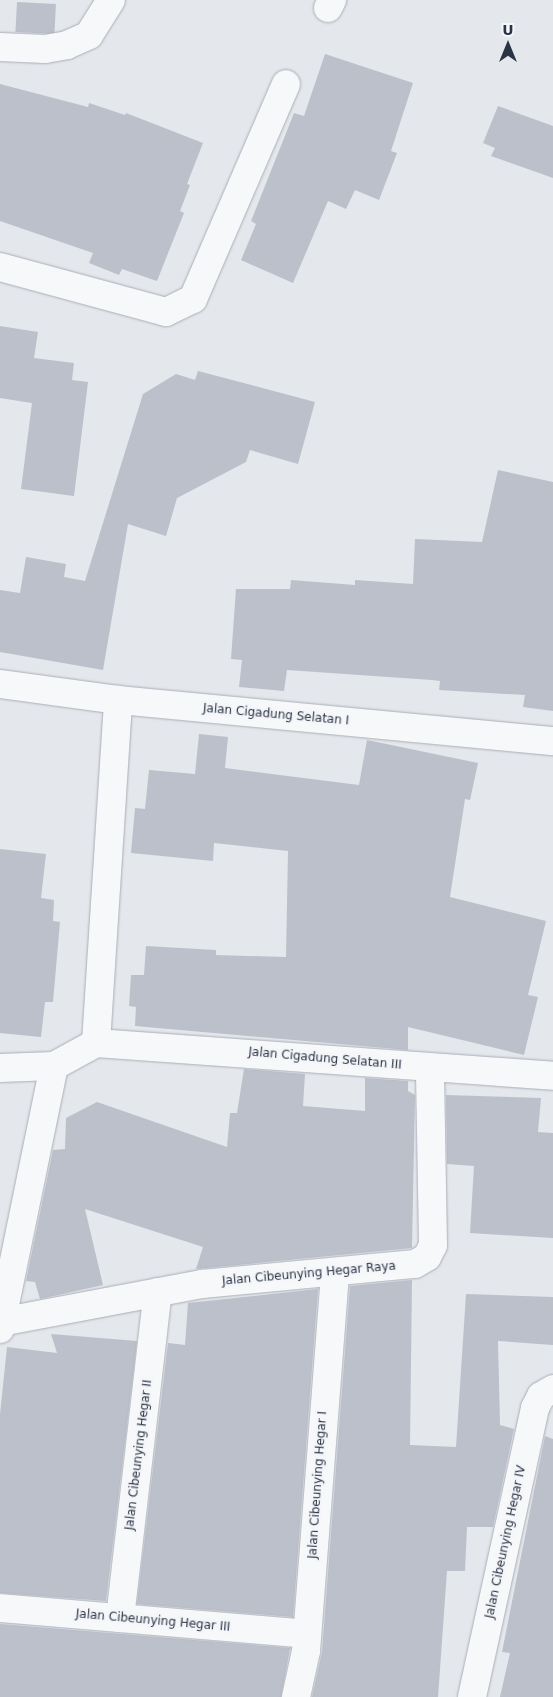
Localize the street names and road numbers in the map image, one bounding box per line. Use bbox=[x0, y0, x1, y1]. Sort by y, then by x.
street label: Jalan Cigadung Selatan I bbox=[202, 701, 350, 729]
street label: Jalan Cigadung Selatan III bbox=[248, 1045, 402, 1073]
street label: Jalan Cibeunying Hegar Raya bbox=[222, 1259, 396, 1289]
street label: Jalan Cibeunying Hegar II bbox=[123, 1379, 155, 1531]
street label: Jalan Cibeunying Hegar I bbox=[306, 1411, 330, 1559]
street label: Jalan Cibeunying Hegar IV bbox=[483, 1464, 529, 1620]
street label: Jalan Cibeunying Hegar III bbox=[75, 1607, 231, 1635]

